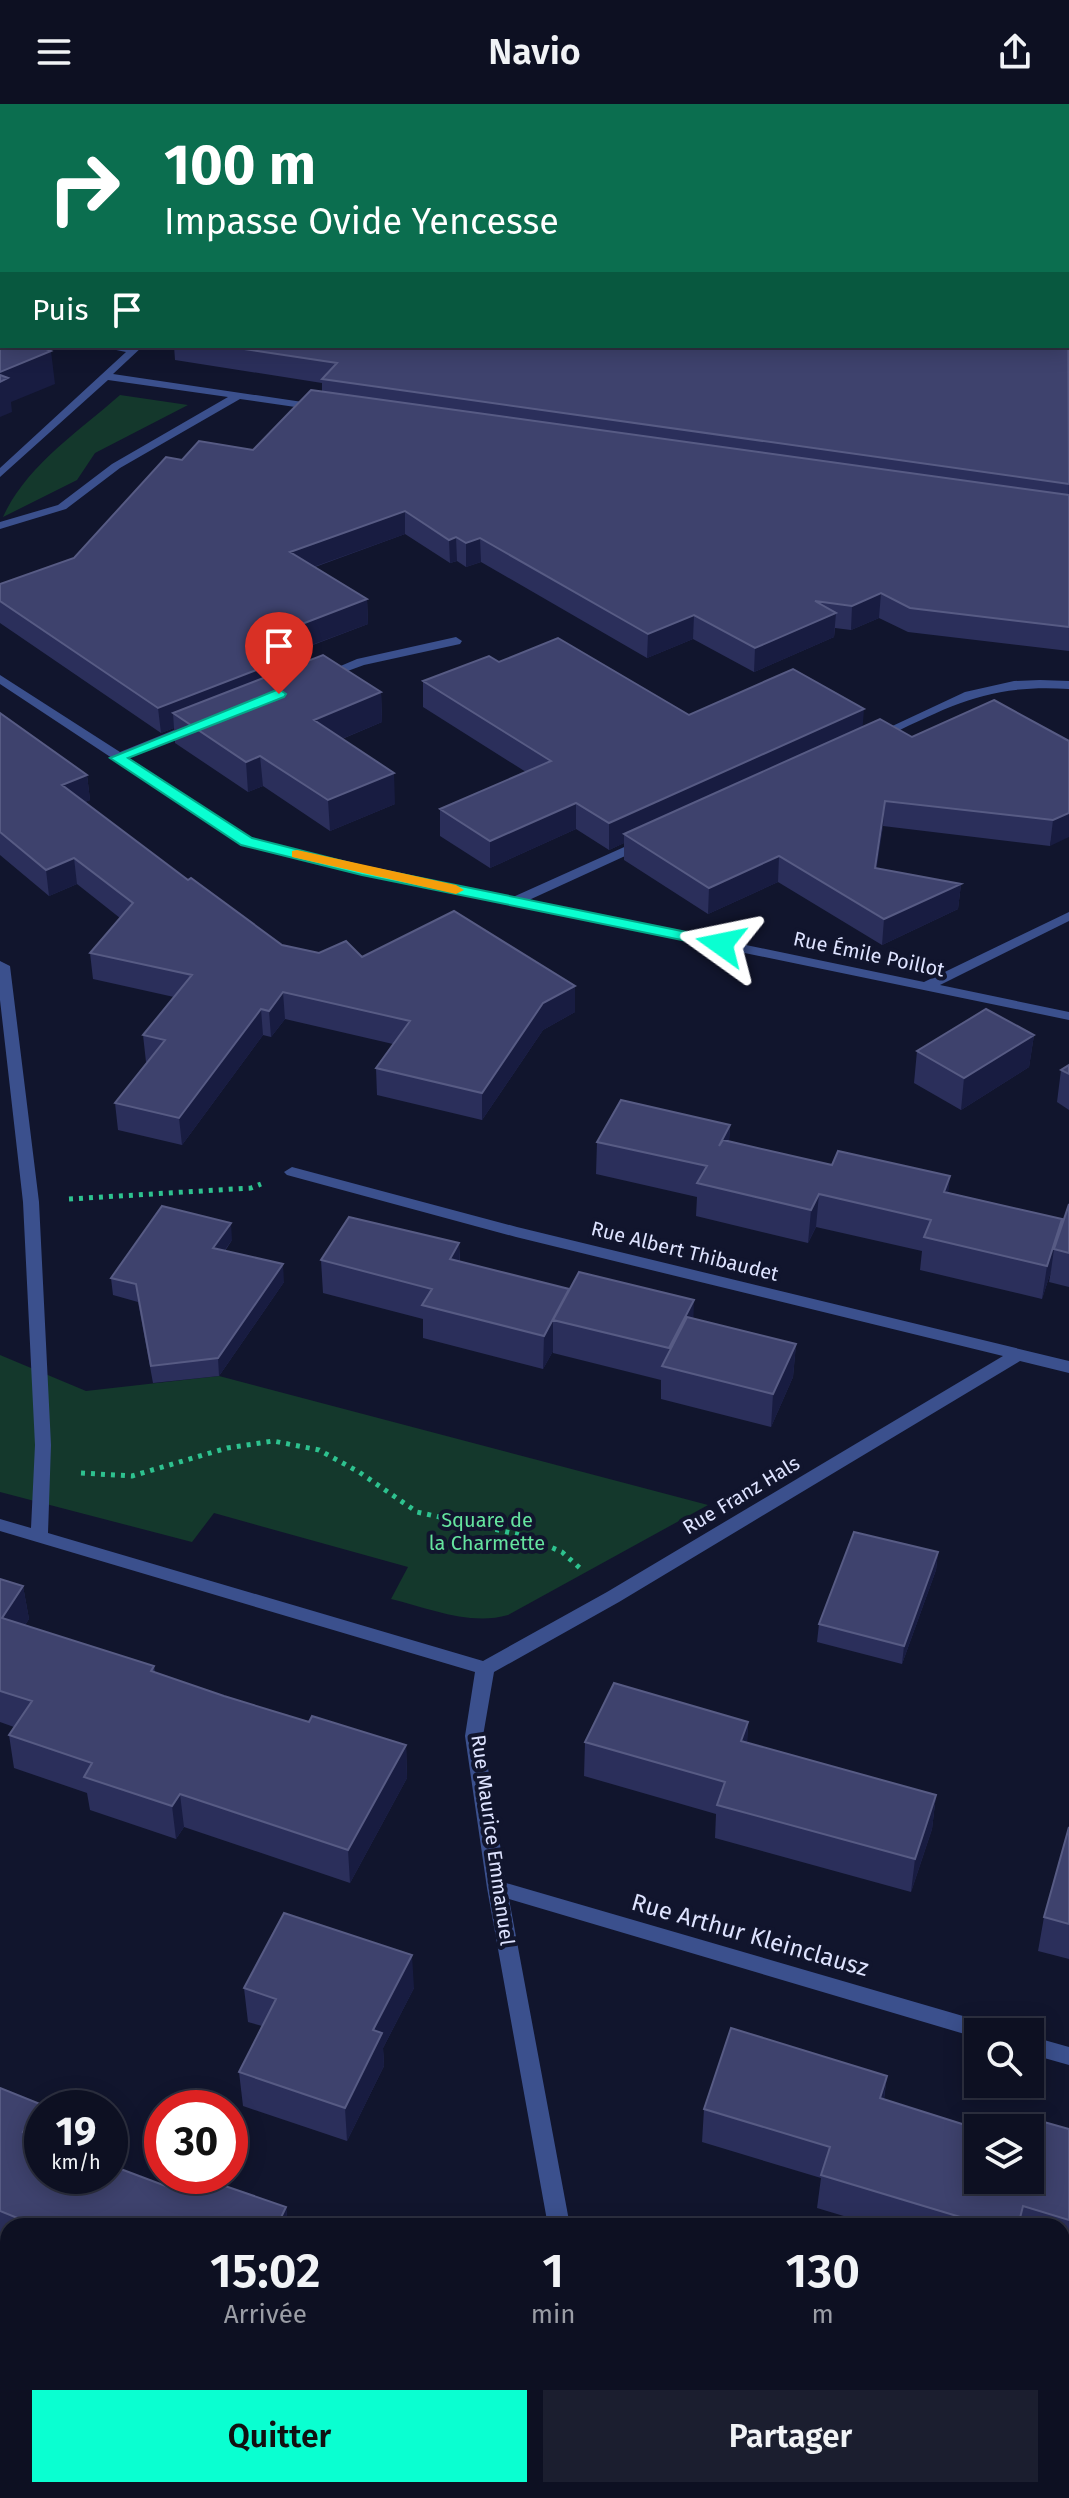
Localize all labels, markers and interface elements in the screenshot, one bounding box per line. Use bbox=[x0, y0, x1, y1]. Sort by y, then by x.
icon: menu bbox=[32, 30, 76, 74]
text: Navio bbox=[488, 30, 581, 74]
icon: share bbox=[993, 30, 1037, 74]
text: 100 m bbox=[164, 132, 316, 199]
icon: right bbox=[32, 136, 136, 240]
text: Impasse Ovide Yencesse bbox=[164, 200, 559, 244]
icon: arrive bbox=[105, 288, 149, 332]
text: Puis bbox=[32, 292, 89, 328]
pin bbox=[245, 612, 313, 694]
icon: arrive bbox=[257, 624, 301, 668]
position arrow bbox=[679, 902, 763, 986]
street label: Rue Émile Poillot bbox=[791, 926, 948, 982]
street label: Rue Albert Thibaudet bbox=[589, 1216, 782, 1286]
street label: Rue Franz Hals bbox=[678, 1451, 804, 1539]
park label: Square de la Charmette bbox=[429, 1508, 545, 1555]
street label: Rue Maurice Emmanuel bbox=[466, 1733, 520, 1947]
street label: Rue Arthur Kleinclausz bbox=[628, 1888, 872, 1982]
map controls bbox=[964, 2018, 1044, 2194]
button: search bbox=[964, 2018, 1044, 2098]
speed limit sign: 30 bbox=[144, 2090, 248, 2194]
text: 19 bbox=[56, 2108, 96, 2156]
button: layers bbox=[964, 2114, 1044, 2194]
text: km/h bbox=[51, 2150, 101, 2174]
text: 15:02 bbox=[210, 2242, 321, 2300]
text: 1 bbox=[542, 2242, 564, 2300]
text: 130 bbox=[786, 2242, 860, 2300]
text: Arrivée bbox=[224, 2299, 307, 2330]
text: min bbox=[531, 2299, 576, 2330]
text: m bbox=[812, 2299, 834, 2330]
button: Quitter bbox=[32, 2390, 527, 2482]
button: Partager bbox=[543, 2390, 1038, 2482]

